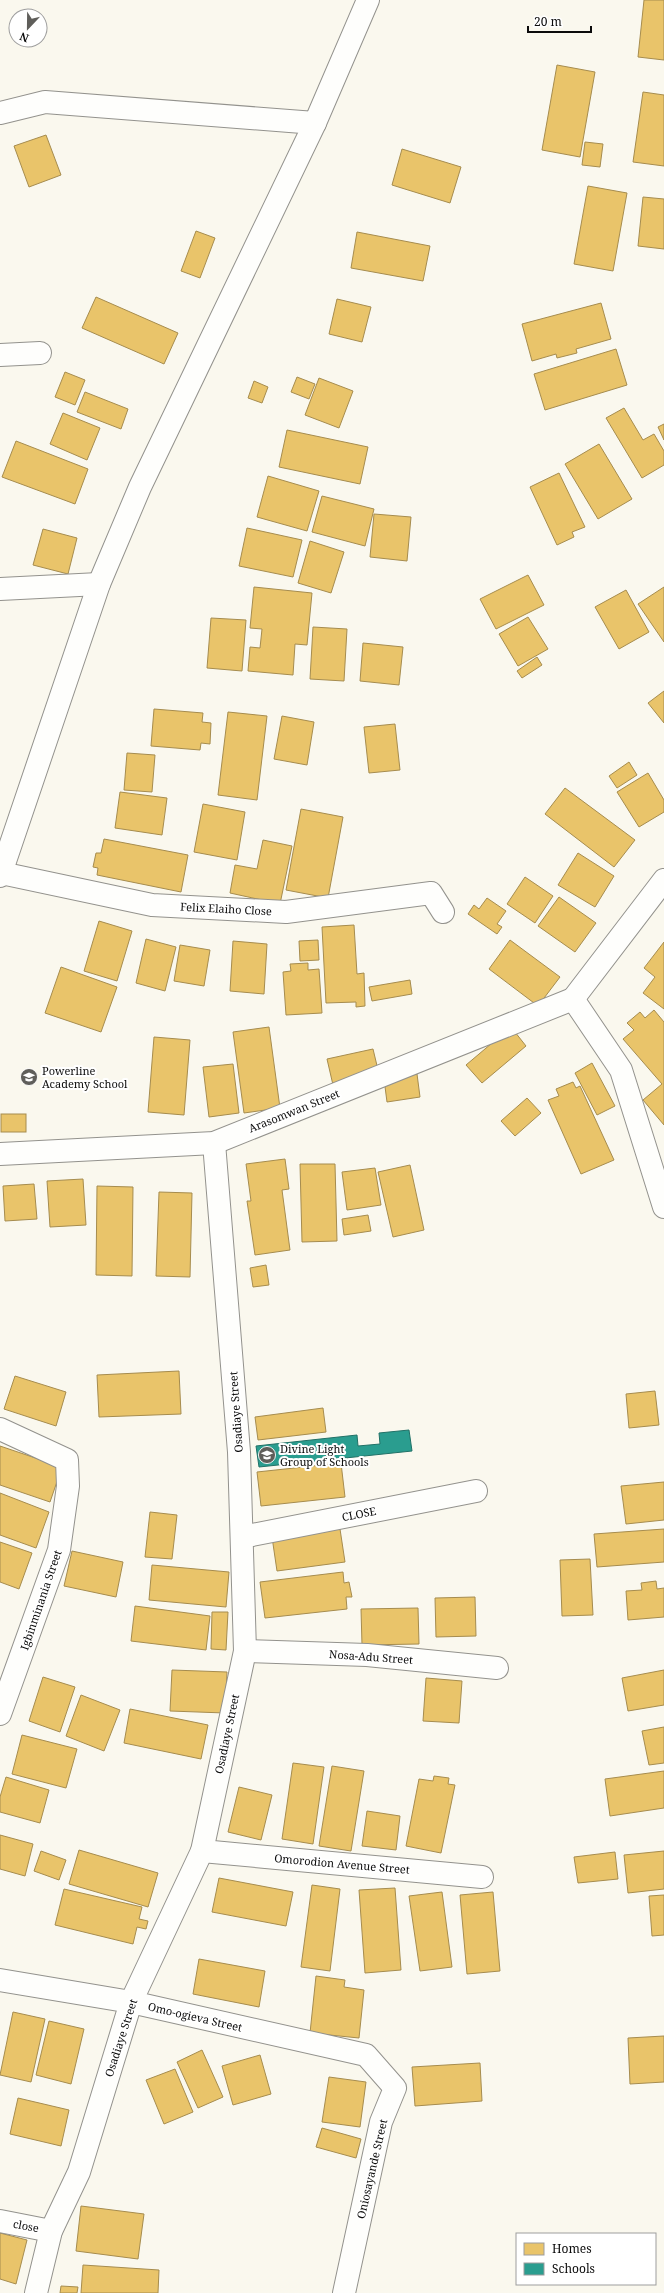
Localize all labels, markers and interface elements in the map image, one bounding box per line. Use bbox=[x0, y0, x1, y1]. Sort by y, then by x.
north arrow bbox=[8, 8, 48, 48]
scale bar bbox=[528, 8, 591, 34]
text: 20 m bbox=[534, 13, 562, 30]
text: N bbox=[17, 29, 31, 46]
street label: Felix Elaiho Close bbox=[180, 899, 272, 918]
place label: Powerline Academy School bbox=[42, 1063, 128, 1091]
school or university icon: Powerline Academy School bbox=[19, 1067, 39, 1087]
street label: Arasomwan Street bbox=[246, 1085, 342, 1136]
street label: Osadiaye Street bbox=[225, 1371, 246, 1453]
place label: Divine Light Group of Schools bbox=[280, 1441, 369, 1469]
school or university icon: Divine Light Group of Schools bbox=[257, 1445, 277, 1465]
street label: CLOSE bbox=[340, 1503, 377, 1524]
street label: Igbinminania Street bbox=[16, 1548, 65, 1652]
street label: Nosa-Adu Street bbox=[329, 1646, 414, 1667]
street label: Osadiaye Street bbox=[211, 1692, 242, 1775]
street label: Omorodion Avenue Street bbox=[274, 1850, 410, 1877]
street label: Osadiaye Street bbox=[101, 1997, 140, 2079]
street label: Omo-ogieva Street bbox=[147, 1998, 244, 2035]
street label: Oniosayande Street bbox=[353, 2118, 390, 2220]
street label: close bbox=[12, 2216, 40, 2235]
legend bbox=[516, 2233, 656, 2285]
text: Homes bbox=[552, 2240, 592, 2257]
text: Schools bbox=[552, 2260, 595, 2277]

